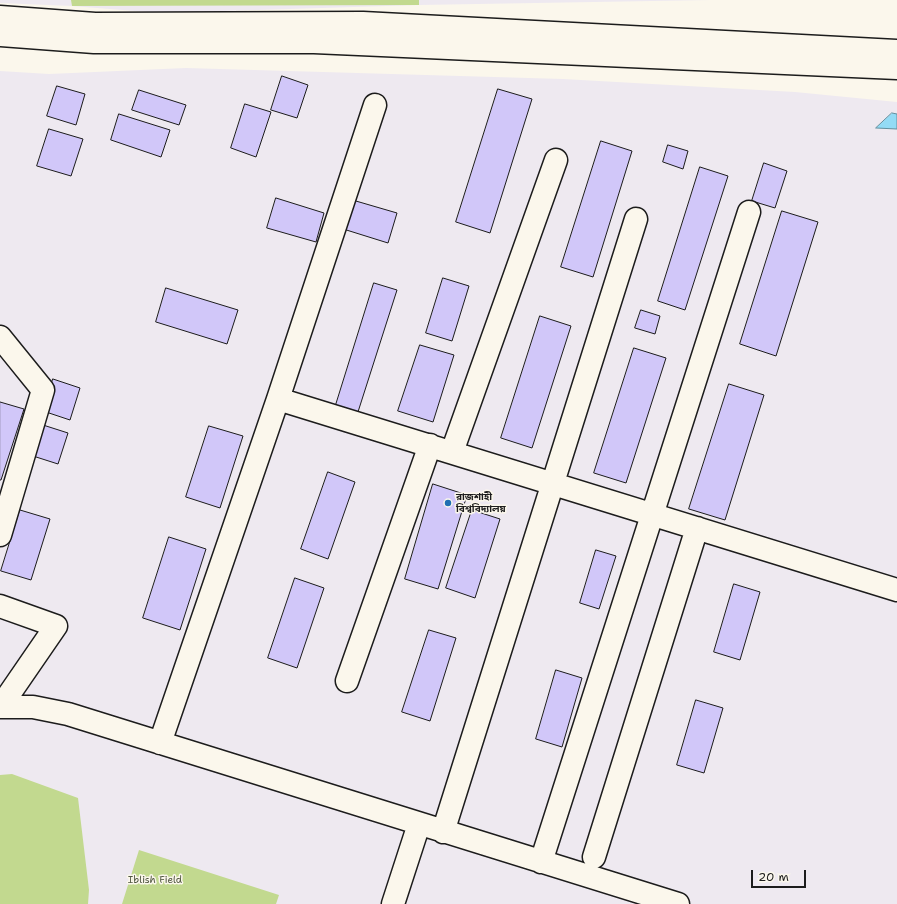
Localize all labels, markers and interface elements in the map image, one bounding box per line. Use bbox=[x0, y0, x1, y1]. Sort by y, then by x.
place label: রাজশাহী বিশ্ববিদ্যালয় bbox=[456, 491, 506, 514]
marker: রাজশাহী বিশ্ববিদ্যালয় bbox=[443, 498, 453, 508]
scale bar bbox=[753, 862, 808, 888]
text: 20 m bbox=[758, 869, 789, 885]
park label: Iblish Field bbox=[128, 874, 182, 886]

